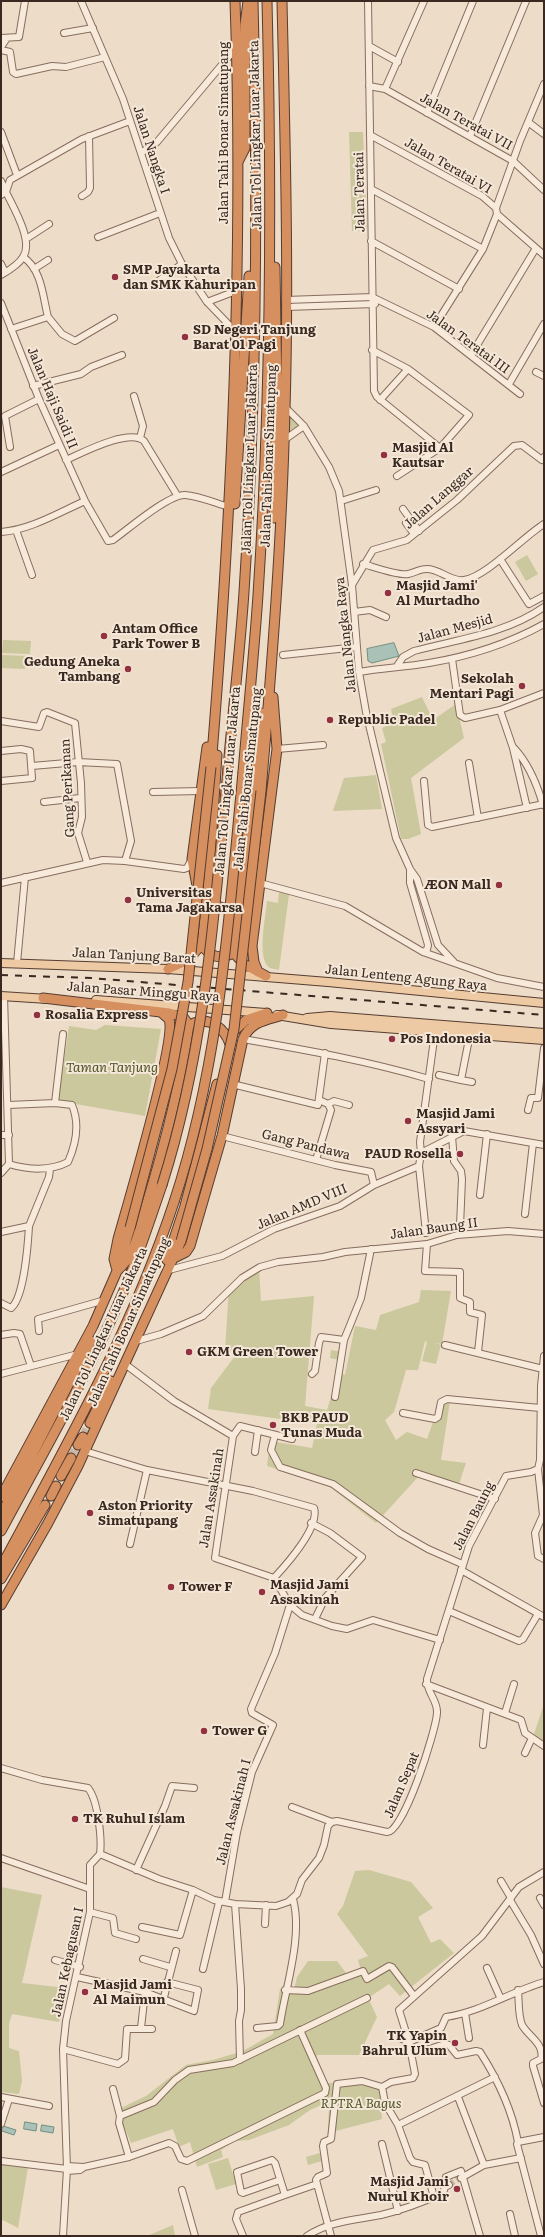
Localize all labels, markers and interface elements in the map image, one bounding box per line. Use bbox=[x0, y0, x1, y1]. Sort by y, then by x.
street label: Jalan Tol Lingkar Luar Jakarta bbox=[247, 40, 265, 230]
street label: Jalan Tahi Bonar Simatupang bbox=[216, 41, 232, 225]
street label: Jalan Teratai VII bbox=[417, 90, 515, 154]
street label: Jalan Nangka I bbox=[129, 104, 173, 196]
street label: Jalan Teratai VI bbox=[402, 135, 494, 197]
street label: Jalan Teratai bbox=[351, 152, 369, 232]
place label: SMP Jayakarta dan SMK Kahuripan bbox=[123, 262, 256, 293]
marker: SMP Jayakarta dan SMK Kahuripan bbox=[110, 272, 120, 282]
street label: Jalan Teratai III bbox=[423, 307, 513, 377]
place label: SD Negeri Tanjung Barat 01 Pagi bbox=[193, 322, 316, 353]
marker: SD Negeri Tanjung Barat 01 Pagi bbox=[180, 332, 190, 342]
street label: Jalan Haji Saidi II bbox=[23, 345, 81, 451]
street label: Jalan Tol Lingkar Luar Jakarta bbox=[239, 364, 261, 554]
street label: Jalan Tahi Bonar Simatupang bbox=[258, 364, 280, 548]
place label: Masjid Al Kautsar bbox=[392, 440, 453, 471]
marker: Masjid Al Kautsar bbox=[379, 450, 389, 460]
street label: Jalan Langgar bbox=[401, 463, 477, 533]
street label: Jalan Nangka Raya bbox=[332, 576, 360, 694]
place label: Masjid Jami' Al Murtadho bbox=[396, 578, 480, 609]
marker: Masjid Jami' Al Murtadho bbox=[383, 588, 393, 598]
street label: Jalan Mesjid bbox=[415, 611, 495, 647]
place label: Antam Office Park Tower B bbox=[112, 621, 200, 652]
marker: Antam Office Park Tower B bbox=[99, 631, 109, 641]
place label: Gedung Aneka Tambang bbox=[24, 654, 120, 685]
marker: Gedung Aneka Tambang bbox=[123, 664, 133, 674]
place label: Sekolah Mentari Pagi bbox=[429, 671, 514, 702]
marker: Sekolah Mentari Pagi bbox=[517, 681, 527, 691]
street label: Jalan Tol Lingkar Luar Jakarta bbox=[212, 686, 244, 876]
street label: Jalan Tahi Bonar Simatupang bbox=[231, 687, 265, 871]
place label: Republic Padel bbox=[338, 712, 435, 728]
marker: Republic Padel bbox=[325, 715, 335, 725]
street label: Gang Perikanan bbox=[58, 738, 78, 838]
place label: ÆON Mall bbox=[424, 877, 491, 893]
marker: ÆON Mall bbox=[494, 880, 504, 890]
place label: Universitas Tama Jagakarsa bbox=[136, 885, 243, 916]
marker: Universitas Tama Jagakarsa bbox=[123, 895, 133, 905]
street label: Jalan Tanjung Barat bbox=[72, 945, 196, 967]
street label: Jalan Lenteng Agung Raya bbox=[324, 962, 488, 994]
street label: Jalan Pasar Minggu Raya bbox=[66, 979, 220, 1005]
place label: Rosalia Express bbox=[45, 1007, 148, 1023]
marker: Rosalia Express bbox=[32, 1010, 42, 1020]
place label: Pos Indonesia bbox=[400, 1031, 491, 1047]
marker: Pos Indonesia bbox=[387, 1034, 397, 1044]
park label: Taman Tanjung bbox=[66, 1060, 158, 1076]
place label: Masjid Jami Assyari bbox=[416, 1106, 495, 1137]
marker: Masjid Jami Assyari bbox=[403, 1116, 413, 1126]
street label: Gang Pandawa bbox=[260, 1126, 352, 1164]
place label: PAUD Rosella bbox=[364, 1146, 452, 1162]
marker: PAUD Rosella bbox=[455, 1149, 465, 1159]
street label: Jalan AMD VIII bbox=[254, 1181, 350, 1233]
street label: Jalan Baung II bbox=[389, 1215, 479, 1243]
street label: Jalan Tahi Bonar Simatupang bbox=[85, 1235, 173, 1409]
street label: Jalan Tol Lingkar Luar Jakarta bbox=[57, 1245, 151, 1423]
place label: GKM Green Tower bbox=[197, 1344, 318, 1360]
marker: GKM Green Tower bbox=[184, 1347, 194, 1357]
place label: BKB PAUD Tunas Muda bbox=[281, 1410, 362, 1441]
marker: BKB PAUD Tunas Muda bbox=[268, 1420, 278, 1430]
street label: Jalan Assakinah bbox=[196, 1447, 228, 1549]
street label: Jalan Baung bbox=[450, 1479, 498, 1553]
place label: Aston Priority Simatupang bbox=[98, 1498, 193, 1529]
marker: Aston Priority Simatupang bbox=[85, 1508, 95, 1518]
place label: Masjid Jami Assakinah bbox=[270, 1577, 349, 1608]
place label: Tower F bbox=[179, 1579, 232, 1595]
marker: Tower F bbox=[166, 1582, 176, 1592]
marker: Masjid Jami Assakinah bbox=[257, 1587, 267, 1597]
place label: Tower G bbox=[212, 1723, 267, 1739]
marker: Tower G bbox=[199, 1726, 209, 1736]
street label: Jalan Sepat bbox=[381, 1750, 423, 1820]
street label: Jalan Assakinah I bbox=[213, 1757, 255, 1867]
place label: TK Ruhul Islam bbox=[83, 1811, 185, 1827]
marker: TK Ruhul Islam bbox=[70, 1814, 80, 1824]
street label: Jalan Kebagusan I bbox=[49, 1906, 87, 2018]
place label: Masjid Jami Al Maimun bbox=[93, 1977, 172, 2008]
marker: Masjid Jami Al Maimun bbox=[80, 1987, 90, 1997]
place label: TK Yapin Bahrul Ulum bbox=[362, 2028, 447, 2059]
marker: TK Yapin Bahrul Ulum bbox=[450, 2038, 460, 2048]
park label: RPTRA Bagus bbox=[321, 2096, 401, 2112]
place label: Masjid Jami Nurul Khoir bbox=[368, 2174, 449, 2205]
marker: Masjid Jami Nurul Khoir bbox=[452, 2184, 462, 2194]

